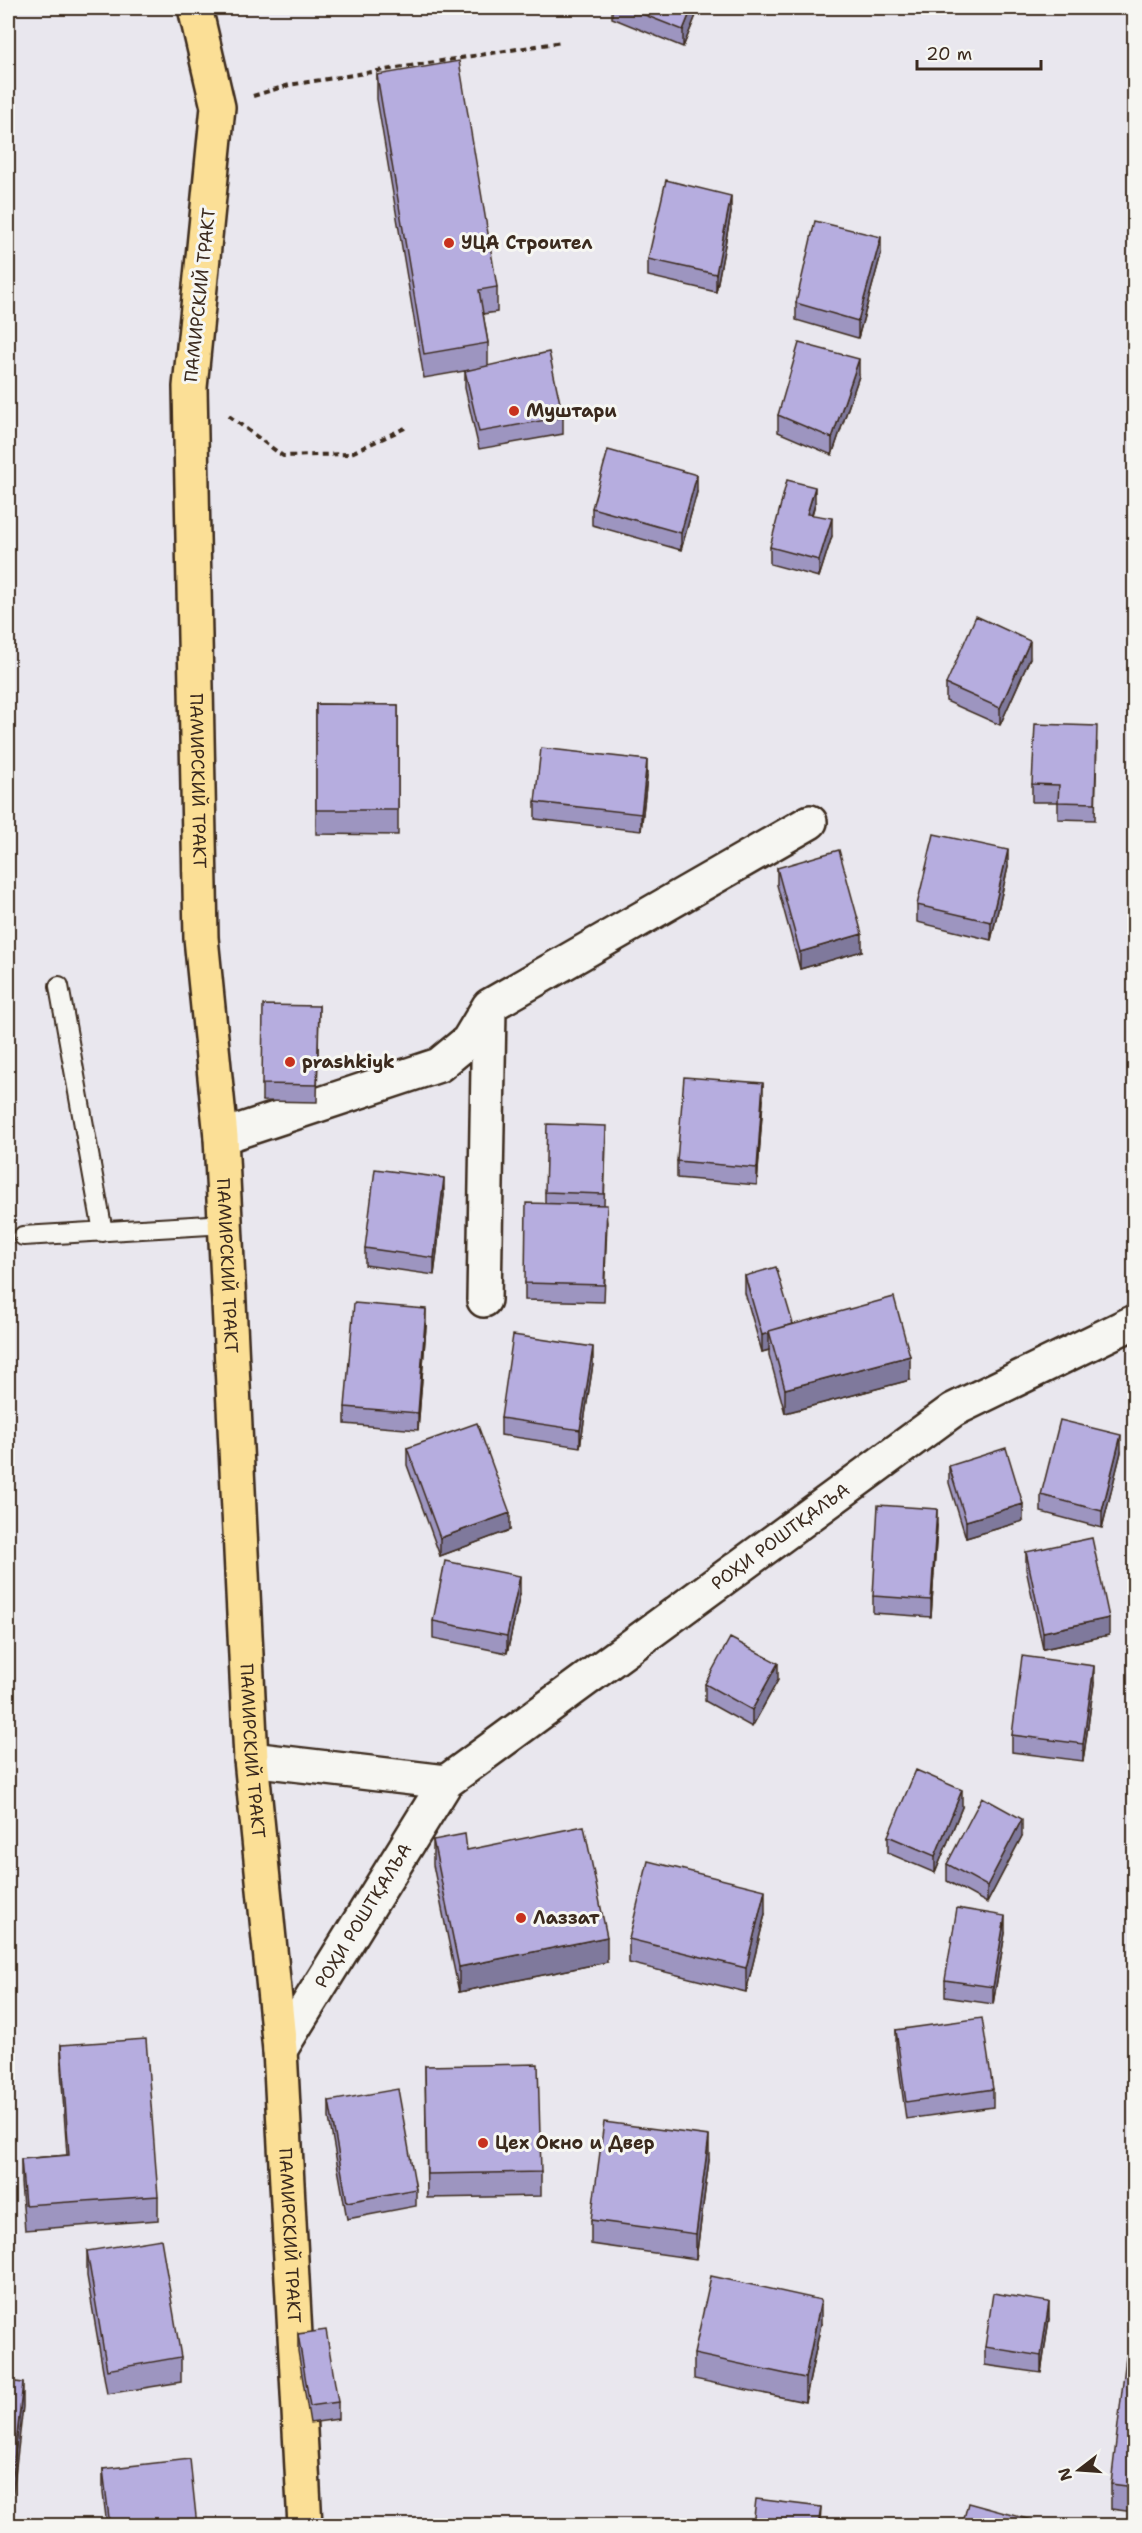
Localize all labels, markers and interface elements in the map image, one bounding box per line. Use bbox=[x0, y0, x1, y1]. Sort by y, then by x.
scale bar bbox=[917, 33, 1042, 71]
text: 20 m bbox=[926, 42, 972, 66]
street label: ПАМИРСКИЙ ТРАКТ bbox=[179, 207, 221, 383]
place label: УЦА Строител bbox=[461, 231, 593, 255]
marker: УЦА Строител bbox=[442, 236, 456, 250]
place label: Муштари bbox=[526, 399, 617, 423]
marker: Муштари bbox=[507, 404, 521, 418]
street label: ПАМИРСКИЙ ТРАКТ bbox=[184, 693, 212, 869]
place label: prashkiyk bbox=[302, 1050, 395, 1074]
marker: prashkiyk bbox=[283, 1055, 297, 1069]
street label: ПАМИРСКИЙ ТРАКТ bbox=[211, 1178, 243, 1354]
street label: РОҲИ РОШТҚАЛЪА bbox=[706, 1478, 854, 1595]
street label: ПАМИРСКИЙ ТРАКТ bbox=[234, 1663, 271, 1840]
street label: РОҲИ РОШТҚАЛЪА bbox=[309, 1839, 417, 1993]
place label: Лаззат bbox=[533, 1906, 600, 1930]
marker: Лаззат bbox=[514, 1911, 528, 1925]
place label: Цех Окно и Двер bbox=[495, 2131, 655, 2155]
marker: Цех Окно и Двер bbox=[476, 2136, 490, 2150]
street label: ПАМИРСКИЙ ТРАКТ bbox=[273, 2147, 306, 2324]
north arrow bbox=[1049, 2440, 1109, 2500]
text: N bbox=[1053, 2465, 1077, 2483]

